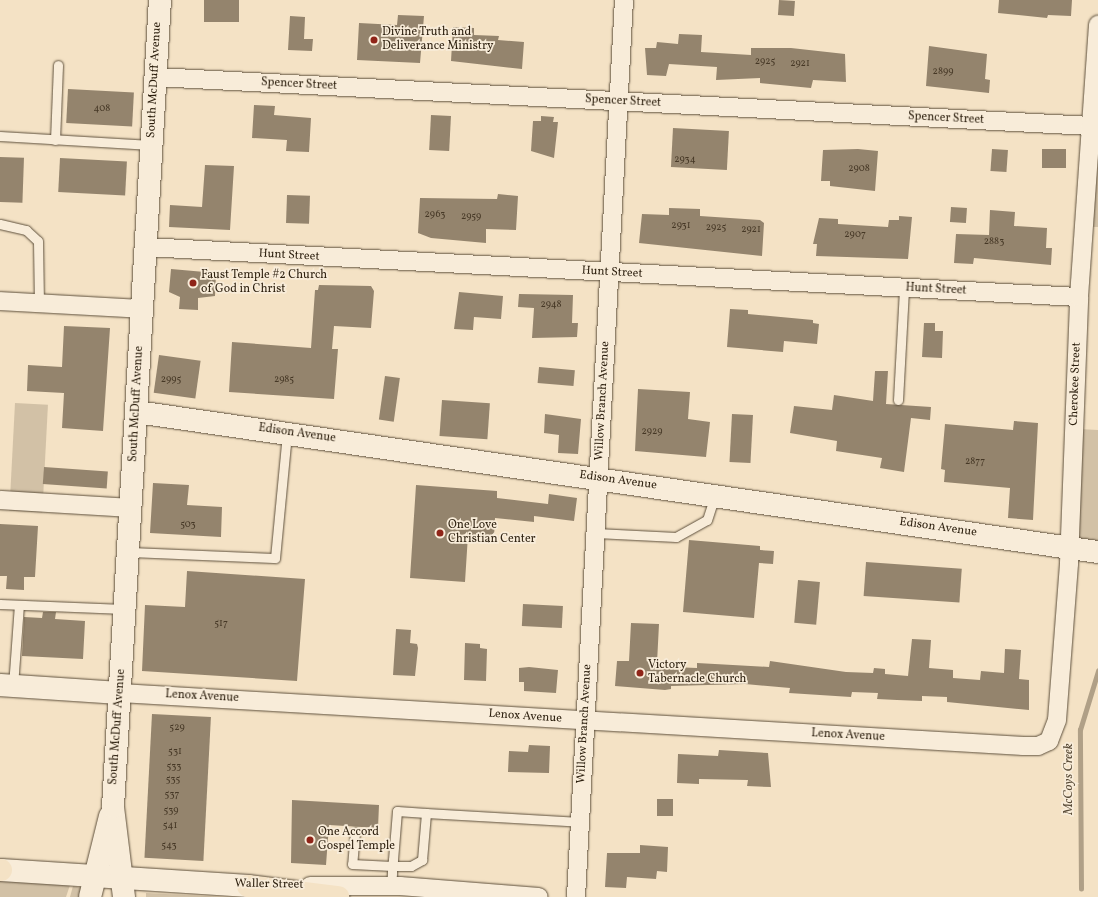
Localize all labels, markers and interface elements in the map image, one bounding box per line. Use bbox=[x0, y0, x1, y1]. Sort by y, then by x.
street label: South McDuff Avenue bbox=[145, 22, 165, 138]
place label: Divine Truth and Deliverance Ministry bbox=[382, 26, 494, 54]
marker: Divine Truth and Deliverance Ministry bbox=[369, 35, 379, 45]
house number: 2925 bbox=[755, 56, 775, 68]
house number: 2921 bbox=[790, 58, 810, 70]
house number: 2899 bbox=[933, 66, 953, 78]
street label: Spencer Street bbox=[261, 76, 337, 94]
street label: Spencer Street bbox=[585, 93, 661, 111]
house number: 408 bbox=[94, 103, 110, 115]
street label: Spencer Street bbox=[908, 110, 984, 128]
house number: 2934 bbox=[674, 154, 696, 166]
house number: 2908 bbox=[848, 163, 870, 175]
house number: 2963 bbox=[425, 209, 445, 221]
house number: 2959 bbox=[461, 211, 481, 223]
house number: 2931 bbox=[671, 220, 691, 232]
house number: 2925 bbox=[706, 222, 726, 234]
house number: 2921 bbox=[741, 224, 761, 236]
house number: 2907 bbox=[844, 229, 866, 241]
house number: 2883 bbox=[984, 236, 1004, 248]
street label: Hunt Street bbox=[258, 247, 320, 265]
street label: Hunt Street bbox=[581, 264, 643, 282]
place label: Faust Temple #2 Church of God in Christ bbox=[201, 269, 327, 297]
marker: Faust Temple #2 Church of God in Christ bbox=[188, 278, 198, 288]
street label: Hunt Street bbox=[905, 281, 967, 299]
house number: 2948 bbox=[540, 299, 562, 311]
street label: Willow Branch Avenue bbox=[593, 341, 613, 461]
street label: Cherokee Street bbox=[1067, 342, 1085, 426]
street label: South McDuff Avenue bbox=[127, 346, 147, 462]
house number: 2995 bbox=[161, 374, 181, 386]
house number: 2985 bbox=[274, 374, 294, 386]
street label: Edison Avenue bbox=[257, 421, 337, 447]
house number: 2929 bbox=[642, 426, 662, 438]
house number: 2877 bbox=[965, 456, 985, 468]
street label: Edison Avenue bbox=[578, 468, 658, 494]
street label: Edison Avenue bbox=[898, 515, 978, 541]
house number: 503 bbox=[180, 519, 196, 531]
place label: One Love Christian Center bbox=[448, 519, 536, 547]
marker: One Love Christian Center bbox=[435, 528, 445, 538]
house number: 517 bbox=[214, 618, 228, 630]
place label: Victory Tabernacle Church bbox=[648, 659, 746, 687]
street label: Willow Branch Avenue bbox=[575, 664, 595, 784]
marker: Victory Tabernacle Church bbox=[635, 668, 645, 678]
street label: South McDuff Avenue bbox=[107, 669, 129, 785]
street label: Lenox Avenue bbox=[165, 688, 239, 706]
street label: Lenox Avenue bbox=[488, 707, 562, 727]
house number: 529 bbox=[169, 722, 185, 734]
street label: Lenox Avenue bbox=[811, 727, 885, 745]
water label: McCoys Creek bbox=[1061, 743, 1077, 815]
house number: 531 bbox=[168, 746, 182, 758]
house number: 533 bbox=[167, 761, 181, 773]
house number: 535 bbox=[166, 774, 180, 786]
house number: 537 bbox=[165, 789, 179, 801]
house number: 539 bbox=[164, 805, 178, 817]
house number: 541 bbox=[163, 820, 177, 832]
place label: One Accord Gospel Temple bbox=[318, 826, 395, 854]
marker: One Accord Gospel Temple bbox=[305, 835, 315, 845]
house number: 543 bbox=[161, 840, 177, 852]
street label: Waller Street bbox=[234, 877, 304, 893]

